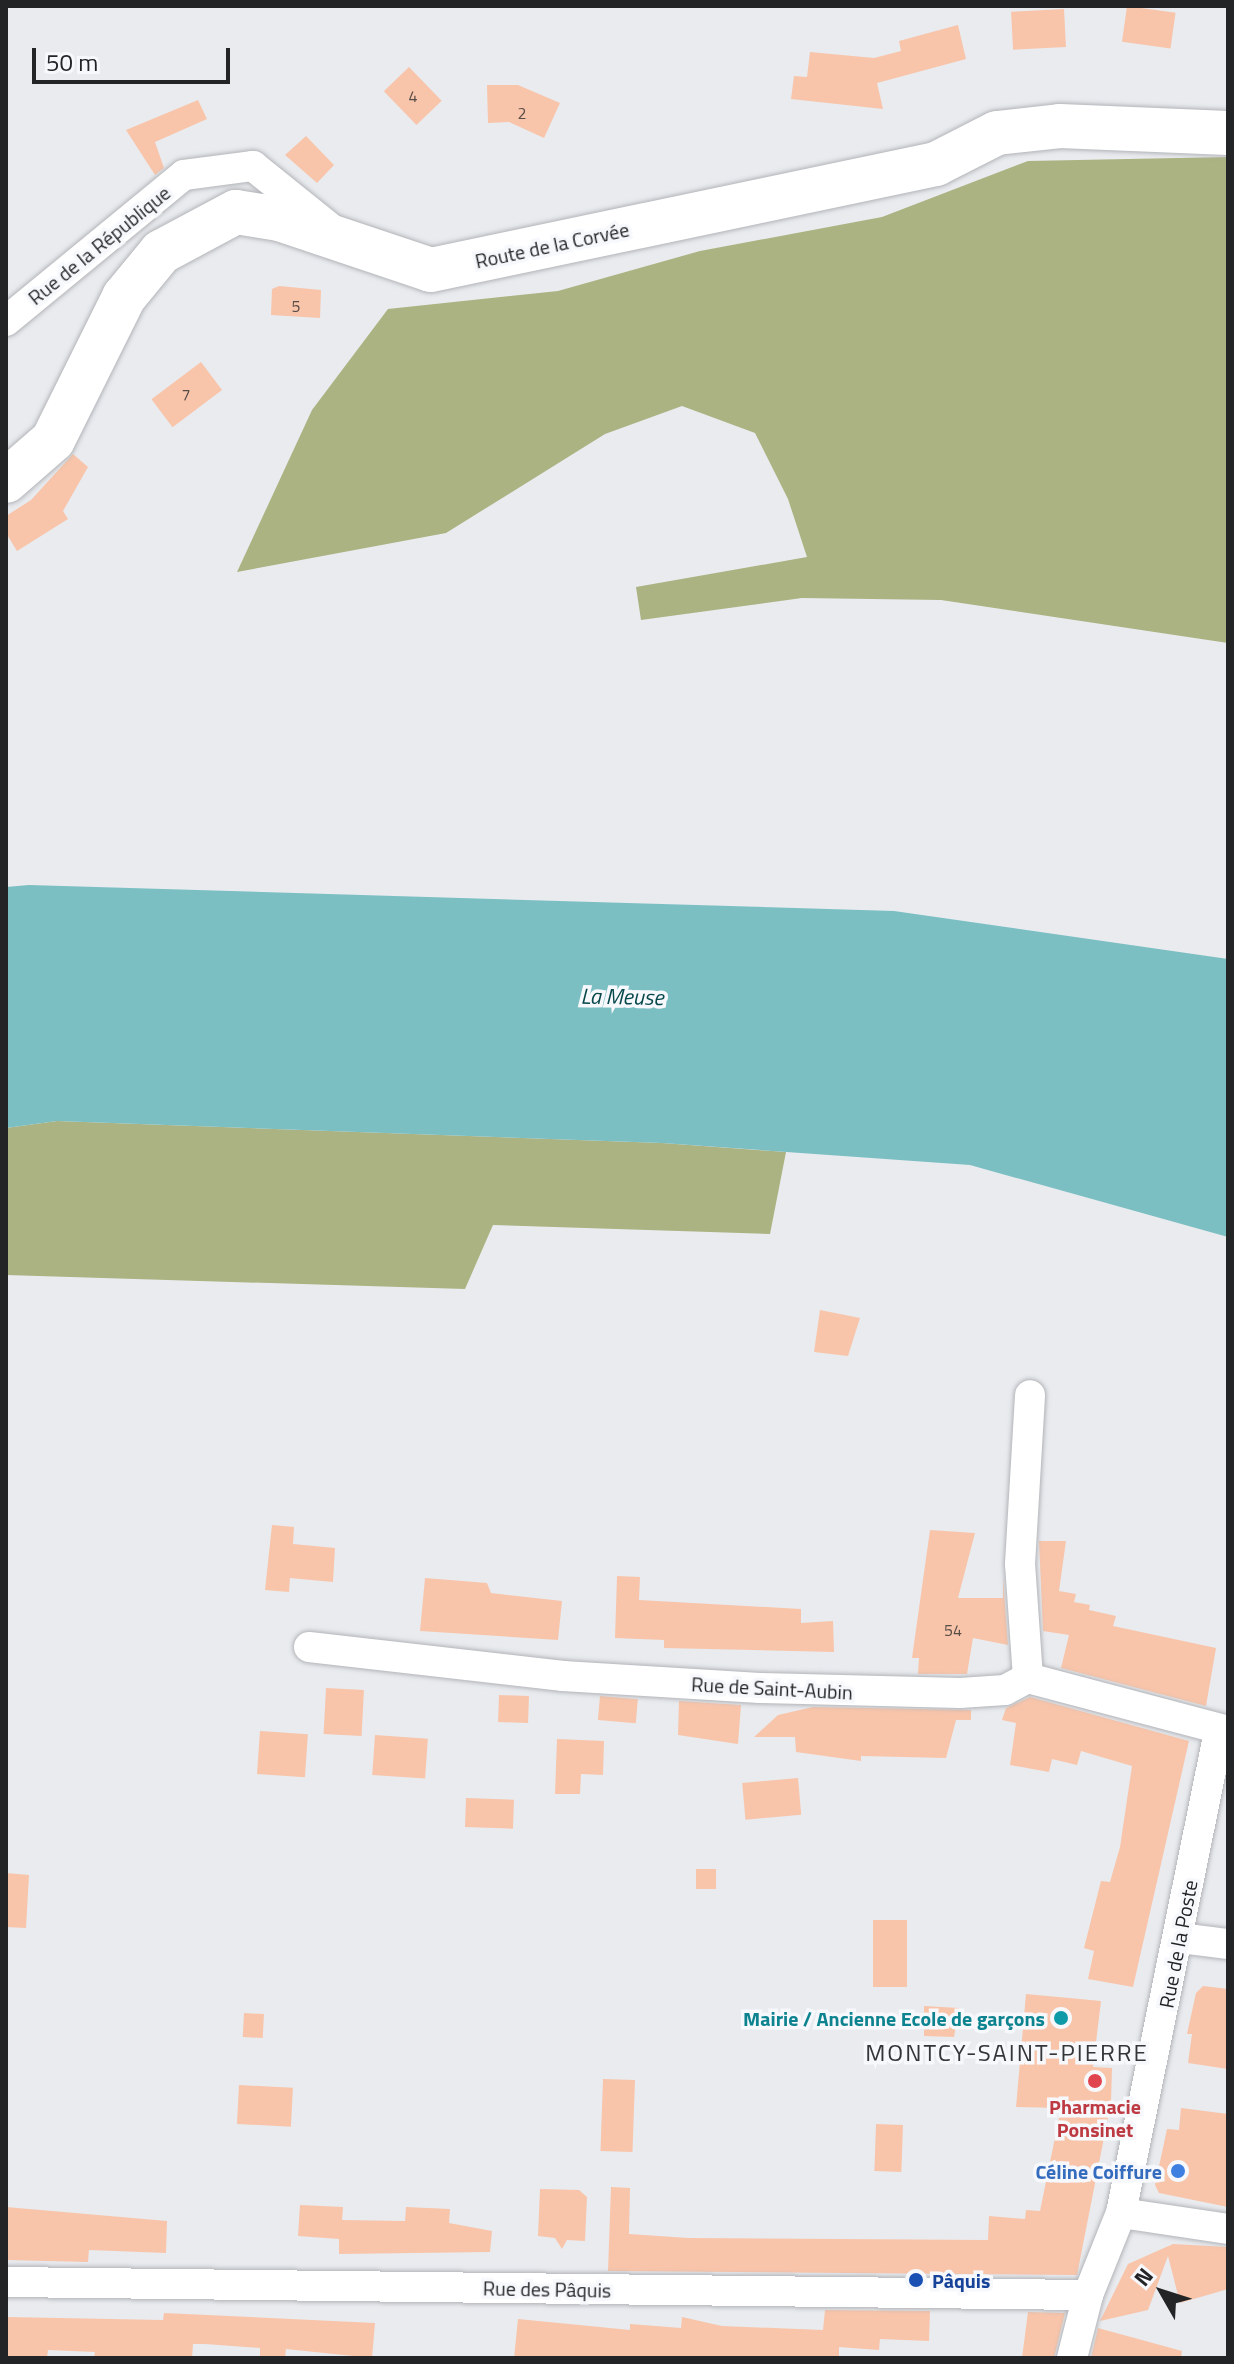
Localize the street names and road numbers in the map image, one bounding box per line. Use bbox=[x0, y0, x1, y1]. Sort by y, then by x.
street label: Rue de la République bbox=[23, 180, 175, 310]
street label: Route de la Corvée bbox=[473, 217, 631, 273]
street label: Rue de Saint-Aubin bbox=[691, 1672, 853, 1704]
street label: Rue de la Poste bbox=[1154, 1878, 1202, 2010]
street label: Rue des Pâquis bbox=[483, 2276, 611, 2302]

